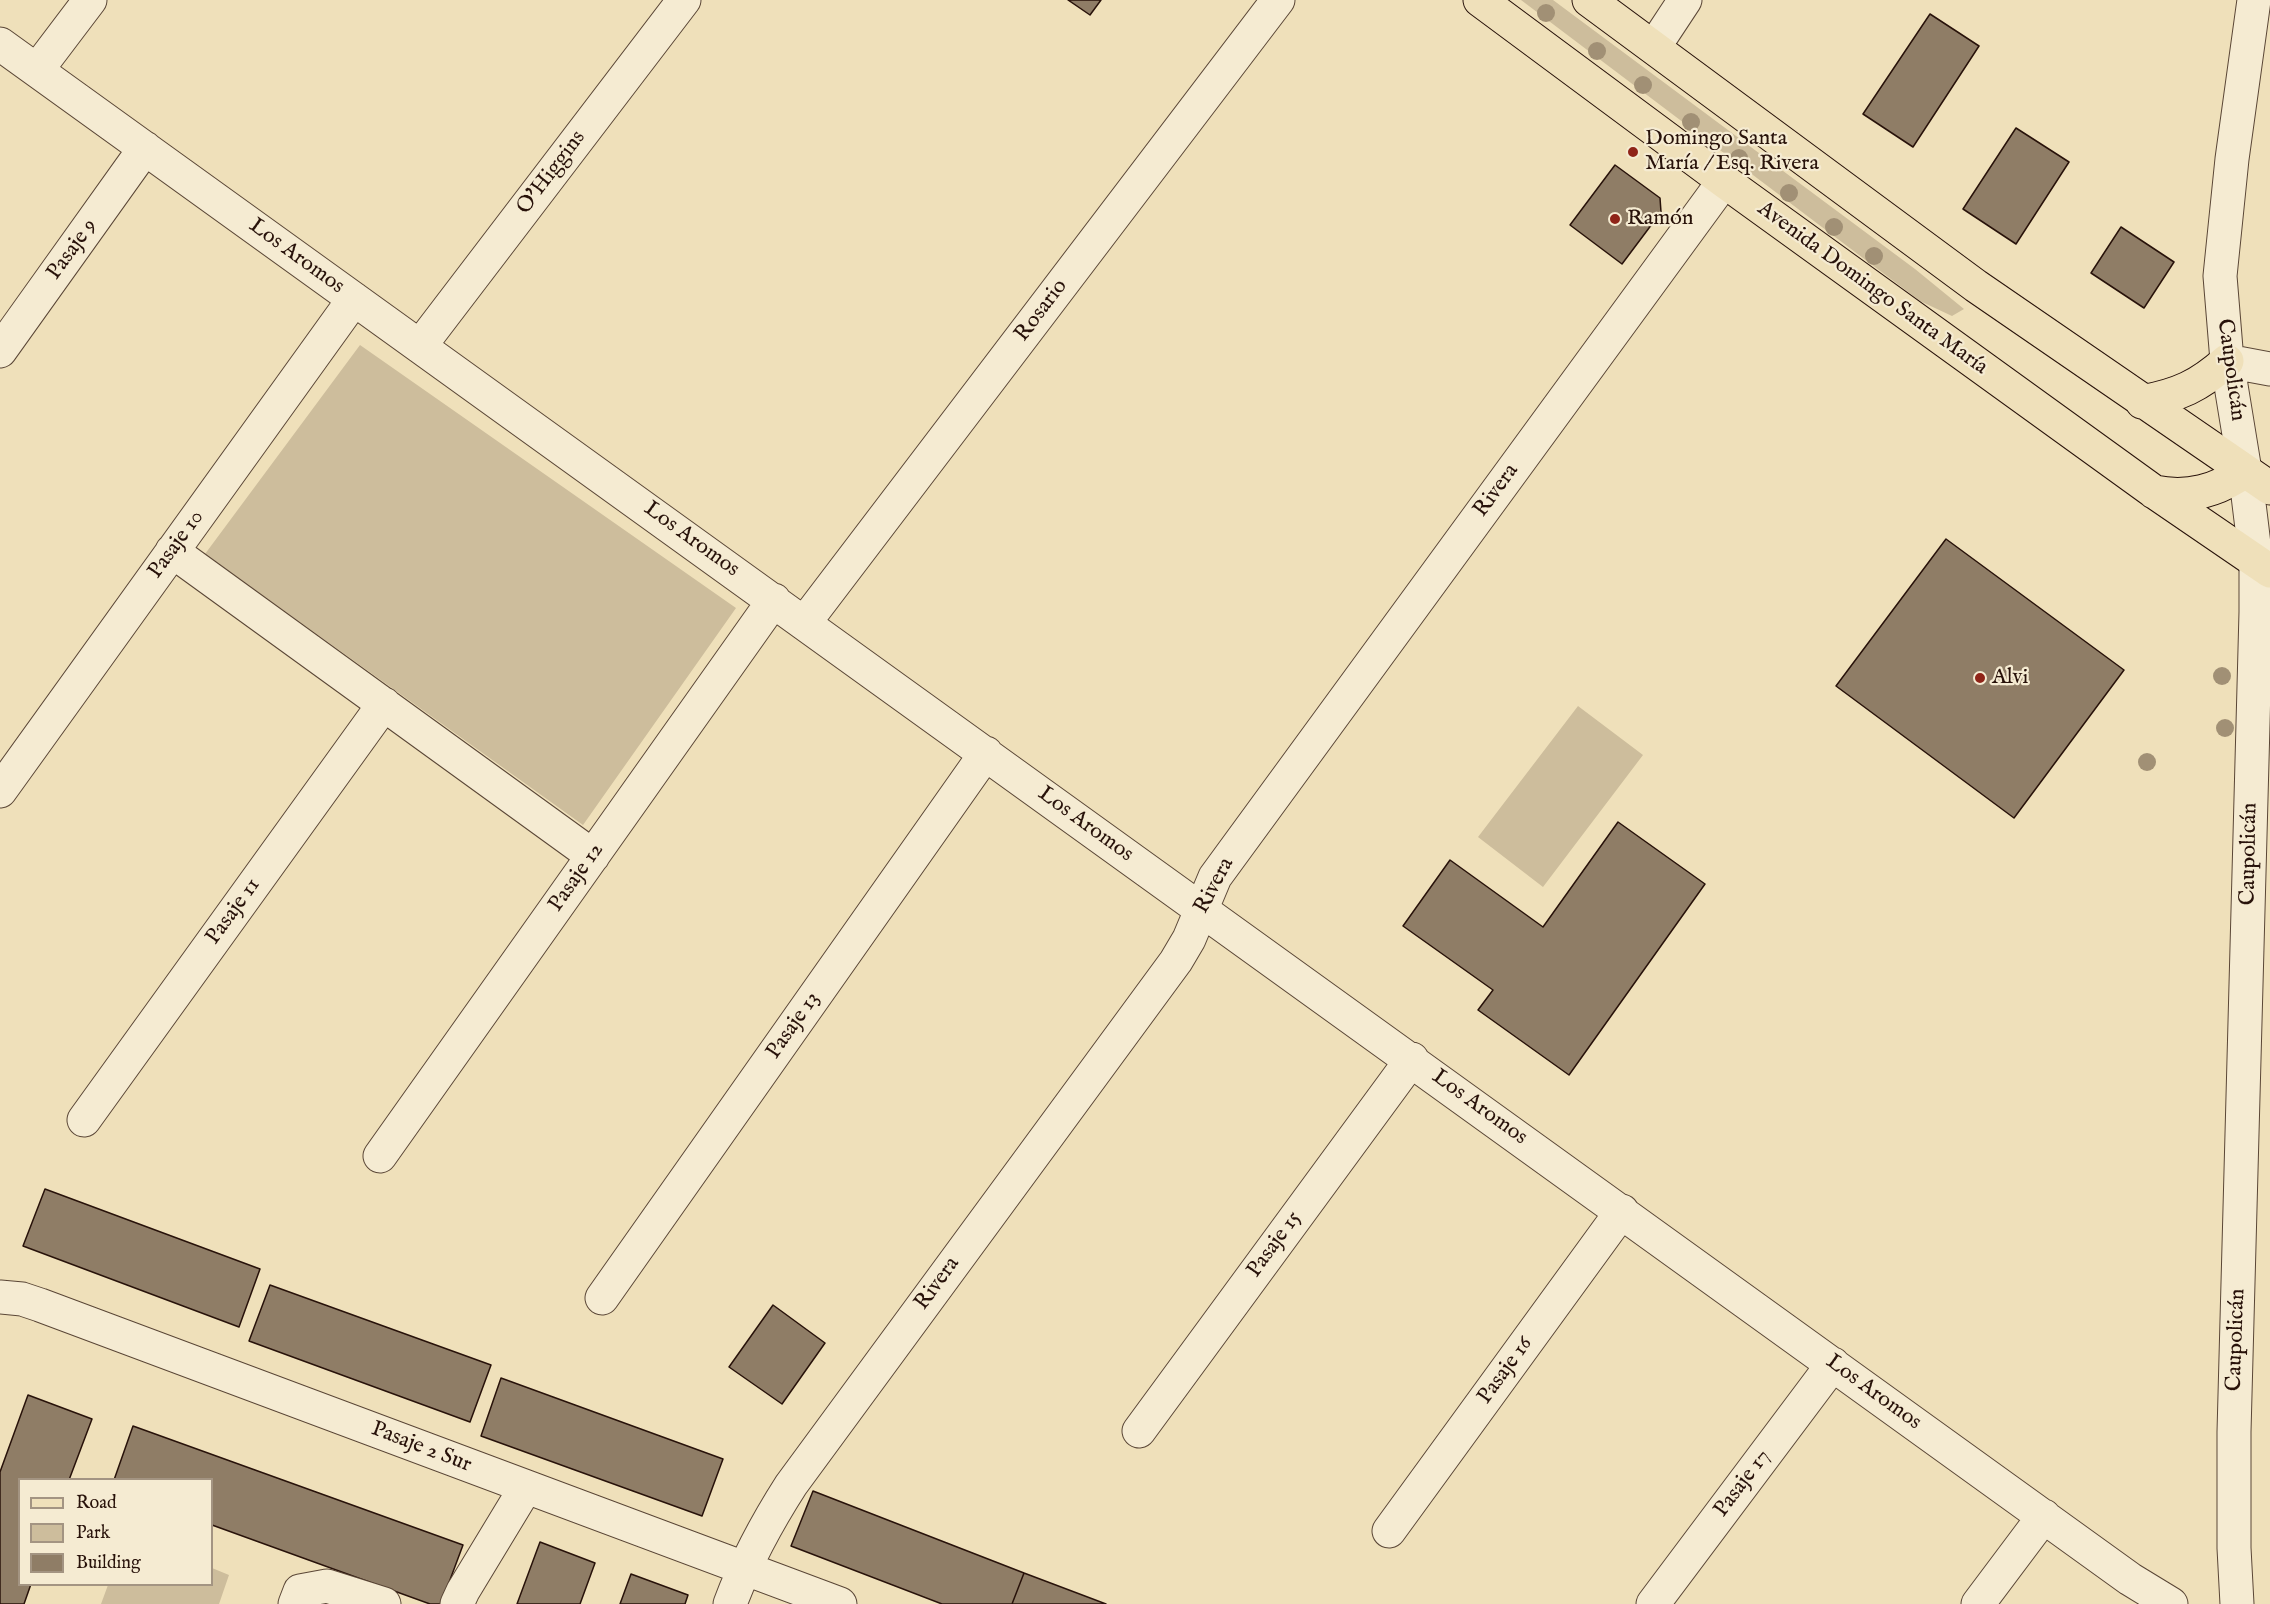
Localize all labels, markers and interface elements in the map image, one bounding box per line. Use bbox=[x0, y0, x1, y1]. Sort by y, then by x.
street label: O'Higgins bbox=[512, 126, 592, 220]
place label: Domingo Santa María / Esq. Rivera bbox=[1645, 126, 1819, 178]
marker: Domingo Santa María / Esq. Rivera bbox=[1626, 145, 1640, 159]
street label: Avenida Domingo Santa María bbox=[1752, 197, 1992, 381]
place label: Ramón bbox=[1627, 206, 1694, 232]
marker: Ramón bbox=[1608, 212, 1622, 226]
street label: Pasaje 9 bbox=[42, 214, 104, 286]
street label: Los Aromos bbox=[243, 214, 349, 300]
street label: Rosario bbox=[1010, 275, 1074, 347]
street label: Caupolicán bbox=[2210, 317, 2250, 423]
street label: Rivera bbox=[1469, 459, 1525, 523]
street label: Los Aromos bbox=[638, 497, 744, 583]
street label: Pasaje 10 bbox=[143, 506, 211, 584]
place label: Alvi bbox=[1992, 665, 2028, 691]
marker: Alvi bbox=[1973, 671, 1987, 685]
street label: Los Aromos bbox=[1032, 782, 1138, 868]
street label: Caupolicán bbox=[2236, 802, 2264, 906]
street label: Pasaje 12 bbox=[544, 838, 610, 918]
street label: Rivera bbox=[1189, 853, 1241, 919]
street label: Pasaje 11 bbox=[201, 874, 267, 950]
street label: Pasaje 13 bbox=[761, 987, 827, 1065]
street label: Los Aromos bbox=[1426, 1065, 1532, 1151]
street label: Pasaje 15 bbox=[1242, 1207, 1308, 1283]
street label: Rivera bbox=[910, 1252, 966, 1316]
street label: Caupolicán bbox=[2222, 1288, 2252, 1392]
street label: Pasaje 16 bbox=[1473, 1332, 1539, 1410]
street label: Los Aromos bbox=[1820, 1350, 1926, 1436]
street label: Pasaje 2 Sur bbox=[367, 1417, 475, 1479]
street label: Pasaje 17 bbox=[1709, 1445, 1777, 1523]
legend bbox=[18, 1478, 213, 1586]
text: Road bbox=[76, 1492, 117, 1515]
text: Park bbox=[76, 1522, 110, 1545]
text: Building bbox=[76, 1552, 141, 1575]

